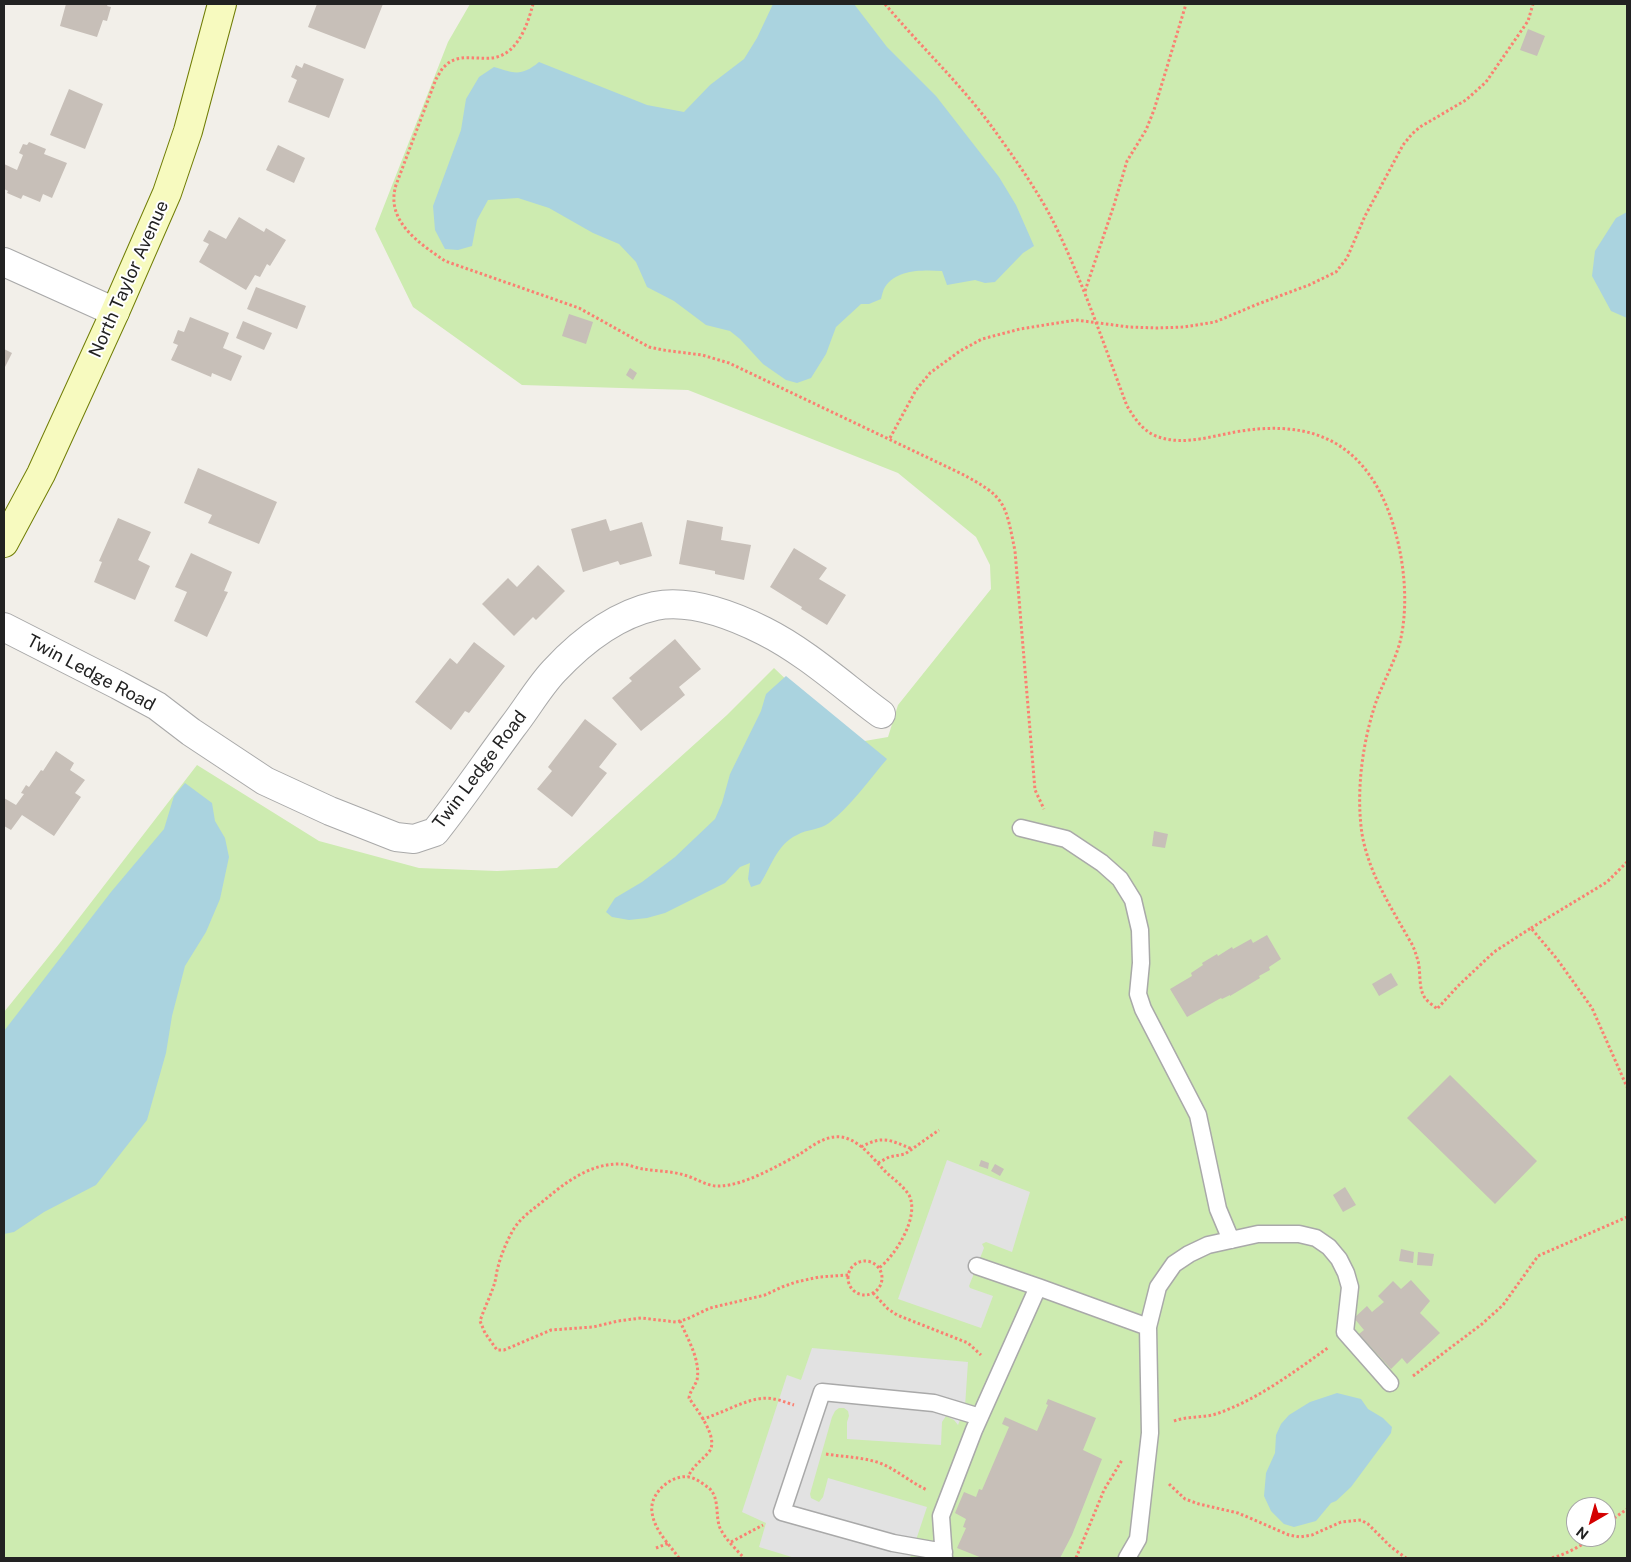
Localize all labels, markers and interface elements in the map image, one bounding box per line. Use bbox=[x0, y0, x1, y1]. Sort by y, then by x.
street label: North Taylor Avenue bbox=[85, 197, 173, 361]
street label: Twin Ledge Road bbox=[23, 630, 159, 716]
street label: Twin Ledge Road bbox=[429, 707, 531, 833]
north arrow bbox=[1566, 1497, 1616, 1547]
text: N bbox=[1573, 1523, 1592, 1543]

